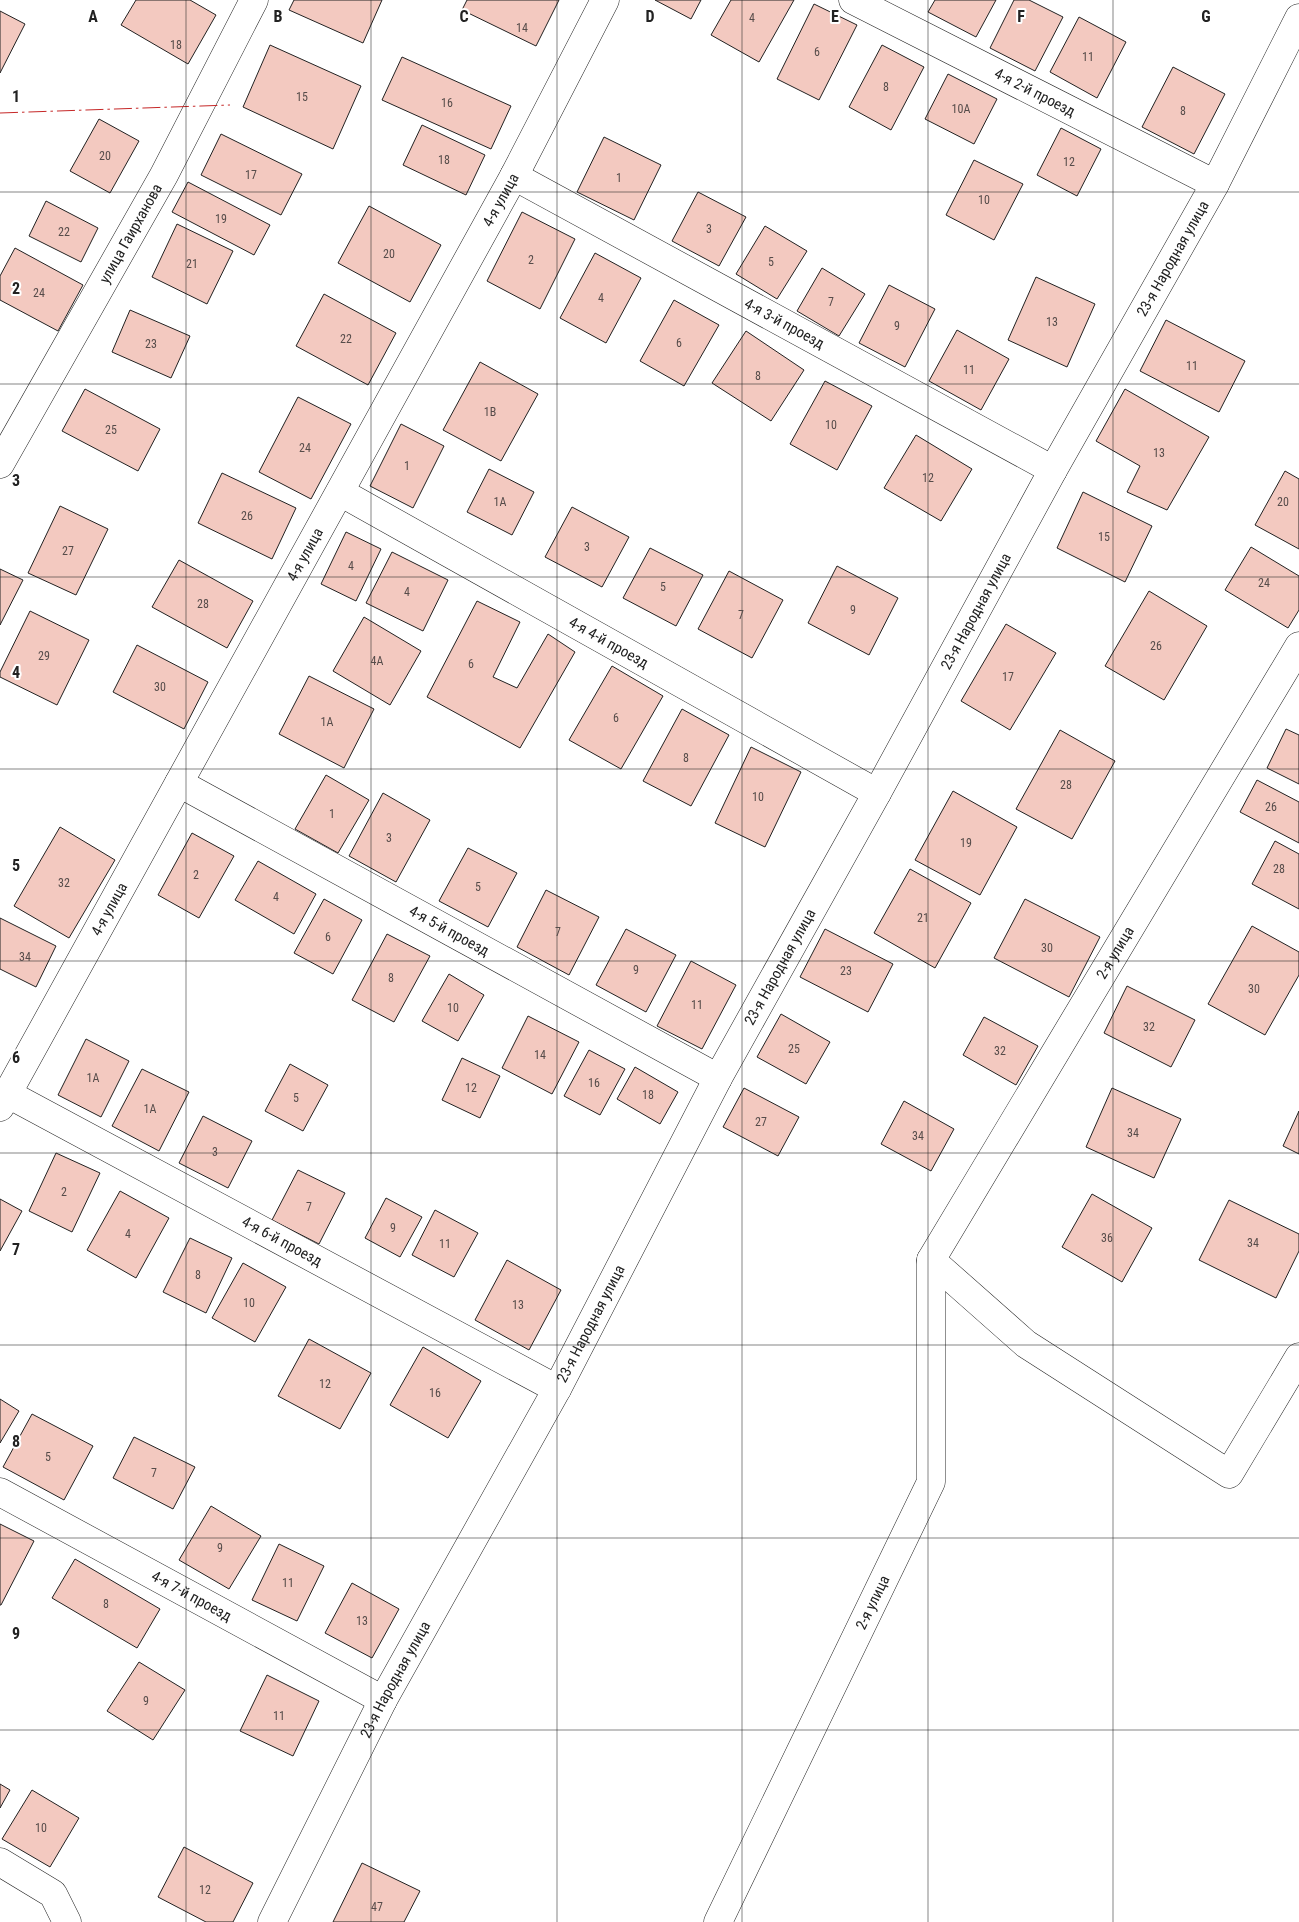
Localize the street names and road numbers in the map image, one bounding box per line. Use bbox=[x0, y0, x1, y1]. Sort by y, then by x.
street label: 4-я 2-й проезд bbox=[991, 64, 1078, 120]
street label: 4-я улица bbox=[479, 170, 523, 230]
street label: улица Гаирханова bbox=[95, 181, 166, 286]
street label: 23-я Народная улица bbox=[1133, 198, 1213, 320]
street label: 4-я 3-й проезд bbox=[741, 294, 828, 353]
street label: 4-я улица bbox=[283, 525, 327, 584]
street label: 23-я Народная улица bbox=[937, 550, 1015, 673]
street label: 4-я 4-й проезд bbox=[566, 613, 652, 672]
street label: 4-я улица bbox=[87, 879, 131, 939]
street label: 4-я 5-й проезд bbox=[406, 902, 492, 960]
street label: 23-я Народная улица bbox=[740, 906, 820, 1028]
street label: 2-я улица bbox=[1092, 923, 1138, 982]
street label: 4-я 6-й проезд bbox=[239, 1212, 325, 1270]
street label: 23-я Народная улица bbox=[553, 1262, 629, 1386]
street label: 4-я 7-й проезд bbox=[148, 1567, 235, 1625]
street label: 2-я улица bbox=[852, 1572, 893, 1633]
street label: 23-я Народная улица bbox=[357, 1618, 434, 1741]

